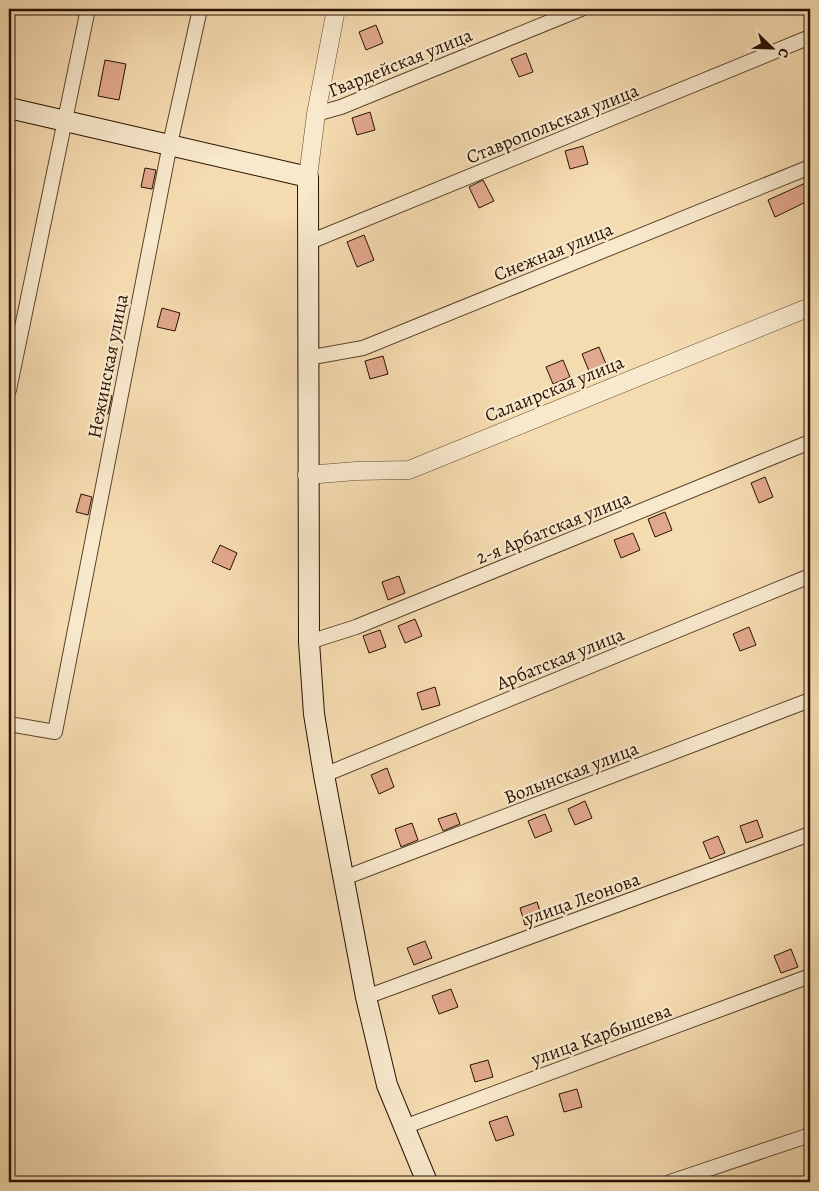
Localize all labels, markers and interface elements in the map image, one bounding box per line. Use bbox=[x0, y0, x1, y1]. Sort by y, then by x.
street label: Гвардейская улица bbox=[324, 22, 477, 104]
north arrow bbox=[746, 22, 796, 72]
text: С bbox=[773, 45, 794, 61]
street label: Ставропольская улица bbox=[462, 77, 643, 170]
street label: Снежная улица bbox=[490, 216, 617, 288]
street label: Нежинская улица bbox=[81, 292, 135, 441]
street label: Салаирская улица bbox=[481, 349, 628, 429]
street label: 2-я Арбатская улица bbox=[472, 485, 635, 571]
street label: Арбатская улица bbox=[492, 621, 628, 697]
street label: Волынская улица bbox=[500, 735, 642, 810]
street label: улица Леонова bbox=[520, 866, 644, 932]
street label: улица Карбышева bbox=[527, 997, 675, 1073]

